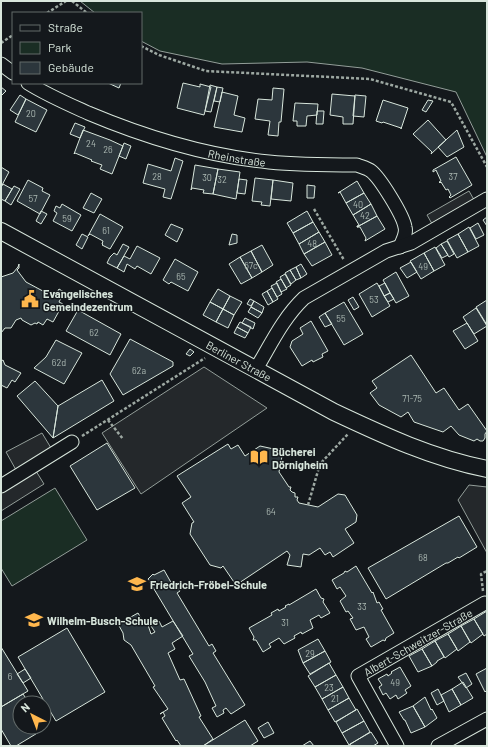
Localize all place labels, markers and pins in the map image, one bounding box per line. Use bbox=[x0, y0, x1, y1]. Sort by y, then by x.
place label: Evangelisches Gemeindezentrum bbox=[43, 287, 133, 313]
public building icon: Evangelisches Gemeindezentrum bbox=[20, 289, 40, 309]
place label: Bücherei Dörnigheim bbox=[272, 445, 328, 471]
library icon: Bücherei Dörnigheim bbox=[249, 447, 269, 467]
school or university icon: Friedrich-Fröbel-Schule bbox=[127, 574, 147, 594]
place label: Friedrich-Fröbel-Schule bbox=[150, 578, 267, 591]
school or university icon: Wilhelm-Busch-Schule bbox=[24, 610, 44, 630]
place label: Wilhelm-Busch-Schule bbox=[47, 614, 158, 627]

